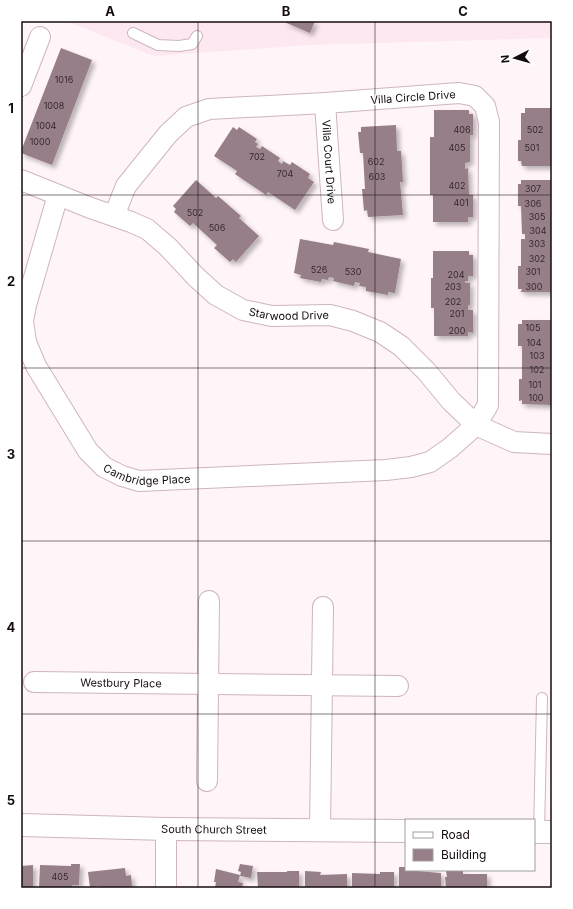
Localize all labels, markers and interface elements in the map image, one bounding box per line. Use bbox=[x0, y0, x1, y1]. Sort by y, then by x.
text: A bbox=[105, 3, 115, 19]
text: B bbox=[282, 3, 291, 19]
text: C bbox=[458, 3, 468, 19]
north arrow bbox=[495, 38, 535, 78]
text: N bbox=[498, 54, 512, 64]
house number: 1016 bbox=[55, 74, 74, 85]
street label: Villa Circle Drive bbox=[370, 87, 456, 107]
text: 1 bbox=[8, 100, 14, 116]
house number: 1008 bbox=[44, 100, 65, 111]
street label: Villa Court Drive bbox=[319, 119, 339, 204]
house number: 1004 bbox=[36, 120, 57, 131]
house number: 406 bbox=[453, 124, 471, 135]
house number: 502 bbox=[527, 124, 543, 135]
house number: 1000 bbox=[30, 136, 51, 147]
house number: 405 bbox=[449, 142, 465, 153]
house number: 501 bbox=[525, 142, 539, 153]
house number: 702 bbox=[249, 151, 265, 162]
house number: 602 bbox=[368, 156, 384, 167]
house number: 704 bbox=[277, 168, 293, 179]
house number: 603 bbox=[369, 171, 386, 182]
house number: 402 bbox=[449, 180, 465, 191]
house number: 307 bbox=[525, 183, 541, 194]
house number: 401 bbox=[453, 197, 469, 208]
house number: 306 bbox=[525, 198, 542, 209]
house number: 502 bbox=[187, 207, 203, 218]
house number: 305 bbox=[529, 211, 545, 222]
house number: 506 bbox=[209, 222, 226, 233]
house number: 304 bbox=[529, 225, 547, 236]
house number: 303 bbox=[529, 238, 546, 249]
house number: 302 bbox=[529, 253, 545, 264]
house number: 526 bbox=[311, 264, 328, 275]
house number: 530 bbox=[345, 266, 362, 277]
house number: 301 bbox=[526, 266, 540, 277]
house number: 204 bbox=[448, 269, 465, 280]
text: 2 bbox=[7, 273, 15, 289]
house number: 203 bbox=[445, 281, 462, 292]
house number: 300 bbox=[526, 281, 543, 292]
house number: 202 bbox=[445, 296, 461, 307]
street label: Starwood Drive bbox=[248, 304, 329, 323]
house number: 201 bbox=[450, 308, 464, 319]
house number: 105 bbox=[526, 322, 540, 333]
house number: 200 bbox=[449, 325, 466, 336]
house number: 104 bbox=[526, 337, 542, 348]
house number: 103 bbox=[530, 350, 545, 361]
house number: 102 bbox=[530, 364, 544, 375]
house number: 101 bbox=[529, 379, 542, 390]
house number: 100 bbox=[528, 392, 544, 403]
text: 3 bbox=[7, 446, 15, 462]
street label: Cambridge Place bbox=[101, 461, 191, 488]
text: 4 bbox=[7, 619, 16, 635]
street label: Westbury Place bbox=[80, 676, 162, 690]
text: 5 bbox=[7, 792, 15, 808]
legend bbox=[405, 819, 535, 871]
street label: South Church Street bbox=[161, 822, 267, 837]
text: Road bbox=[441, 827, 470, 842]
text: Building bbox=[441, 847, 486, 862]
house number: 405 bbox=[52, 871, 68, 882]

